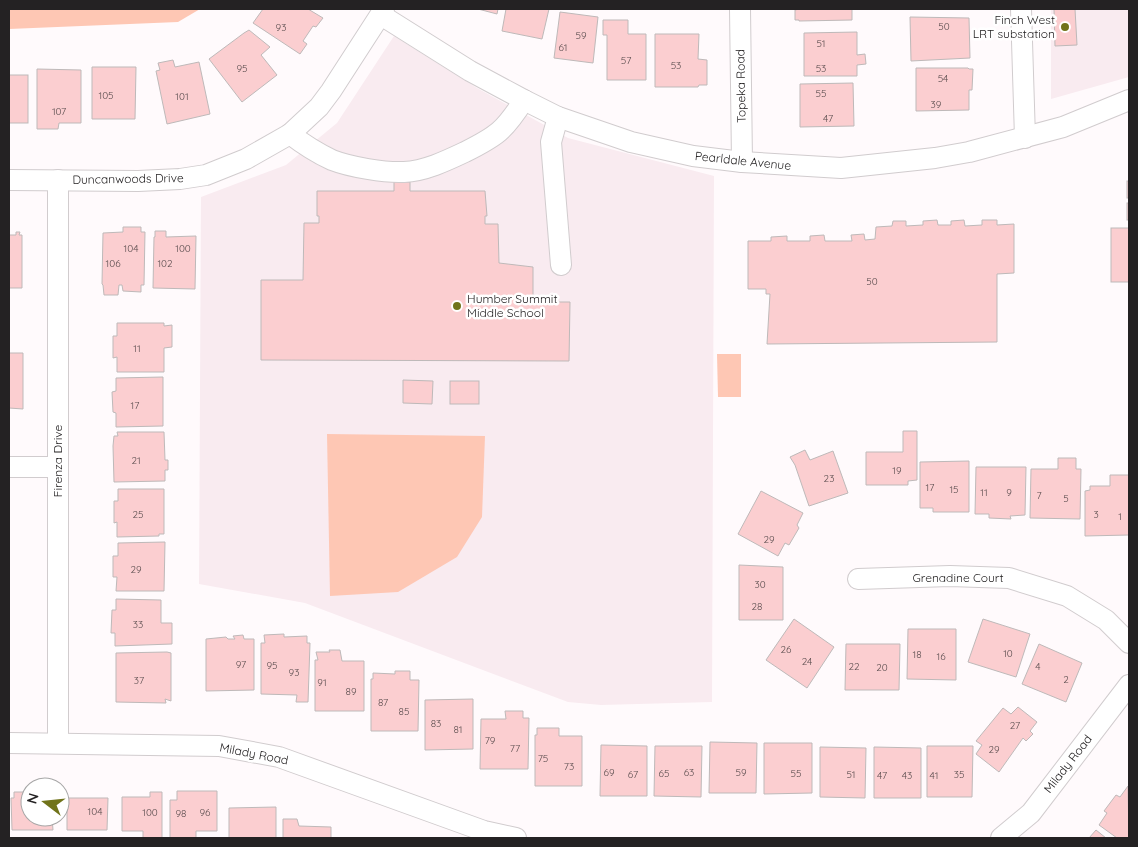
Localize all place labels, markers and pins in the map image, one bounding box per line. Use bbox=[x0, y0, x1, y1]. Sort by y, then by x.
place label: Finch West LRT substation bbox=[973, 12, 1055, 41]
marker: Finch West LRT substation bbox=[1059, 21, 1071, 33]
place label: Humber Summit Middle School bbox=[467, 291, 557, 320]
marker: Humber Summit Middle School bbox=[451, 300, 463, 312]

